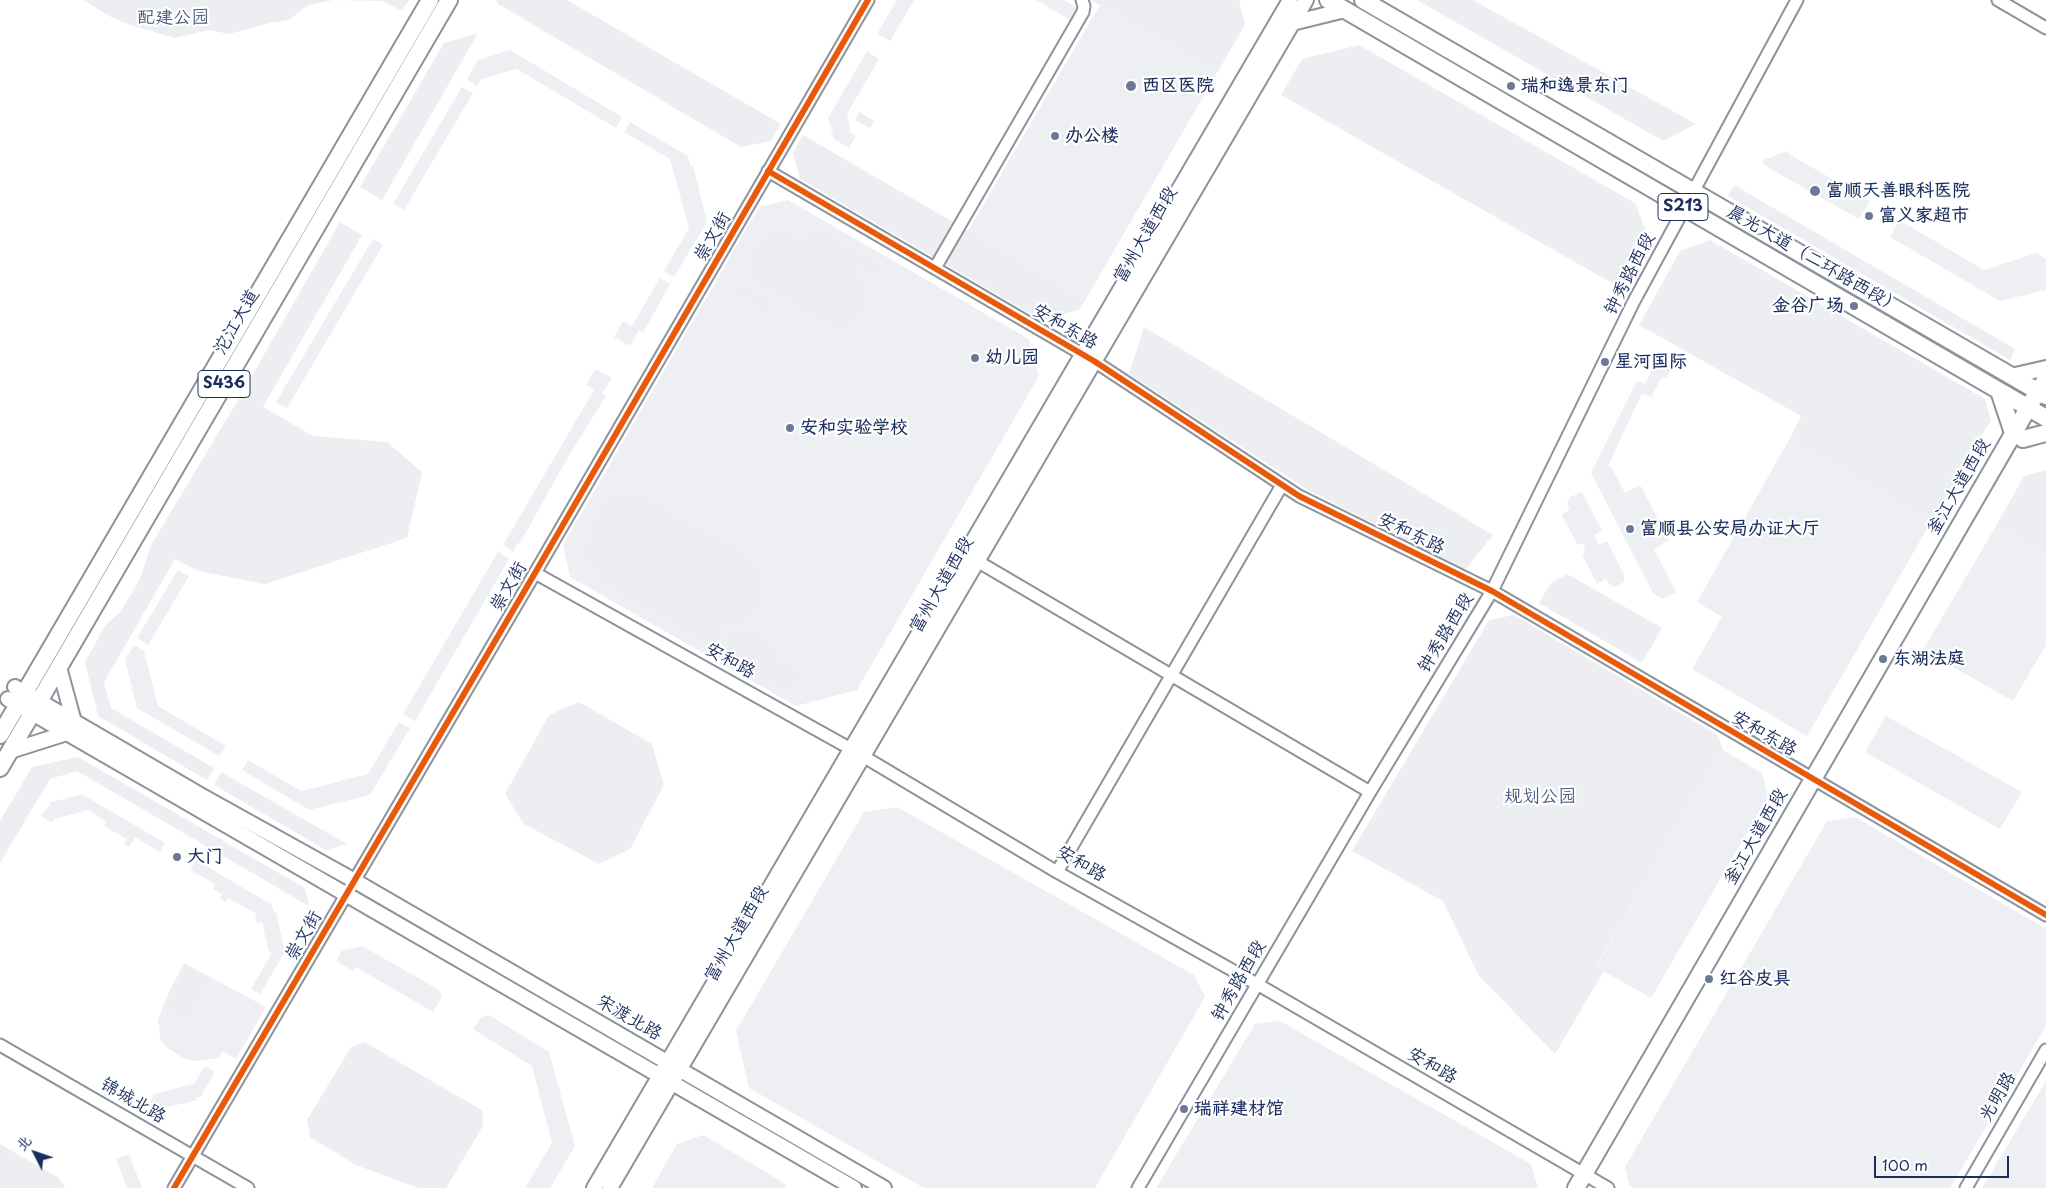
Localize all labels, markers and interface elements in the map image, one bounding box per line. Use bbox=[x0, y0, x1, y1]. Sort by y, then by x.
park label: 配建公园 bbox=[137, 7, 209, 29]
place label: 西区医院 bbox=[1142, 75, 1214, 97]
place label: 瑞和逸景东门 bbox=[1521, 75, 1629, 97]
marker: 西区医院 bbox=[1124, 79, 1138, 93]
marker: 瑞和逸景东门 bbox=[1505, 80, 1517, 92]
place label: 办公楼 bbox=[1065, 125, 1119, 147]
marker: 办公楼 bbox=[1049, 130, 1061, 142]
place label: 富顺天善眼科医院 bbox=[1826, 180, 1970, 202]
street label: 富州大道西段 bbox=[1110, 183, 1182, 287]
marker: 富顺天善眼科医院 bbox=[1808, 184, 1822, 198]
road number: S213 bbox=[1658, 193, 1708, 220]
street label: 晨光大道（二环路西段） bbox=[1723, 201, 1905, 319]
place label: 富义家超市 bbox=[1879, 205, 1969, 227]
street label: 崇文街 bbox=[690, 208, 736, 266]
marker: 富义家超市 bbox=[1863, 210, 1875, 222]
street label: 钟秀路西段 bbox=[1600, 229, 1660, 319]
street label: 沱江大道 bbox=[210, 285, 264, 359]
place label: 金谷广场 bbox=[1772, 295, 1844, 317]
street label: 安和东路 bbox=[1028, 300, 1102, 354]
marker: 金谷广场 bbox=[1848, 300, 1860, 312]
place label: 幼儿园 bbox=[985, 347, 1039, 369]
place label: 星河国际 bbox=[1615, 351, 1687, 373]
marker: 幼儿园 bbox=[969, 352, 981, 364]
marker: 星河国际 bbox=[1599, 356, 1611, 368]
road number: S436 bbox=[198, 370, 250, 398]
place label: 安和实验学校 bbox=[800, 417, 908, 439]
marker: 安和实验学校 bbox=[784, 422, 796, 434]
street label: 釜江大道西段 bbox=[1923, 435, 1995, 539]
street label: 安和东路 bbox=[1374, 509, 1448, 559]
place label: 富顺县公安局办证大厅 bbox=[1640, 518, 1820, 540]
marker: 富顺县公安局办证大厅 bbox=[1624, 523, 1636, 535]
street label: 富州大道西段 bbox=[906, 533, 978, 637]
street label: 崇文街 bbox=[486, 558, 532, 616]
street label: 钟秀路西段 bbox=[1414, 589, 1478, 677]
street label: 安和路 bbox=[701, 638, 759, 684]
place label: 东湖法庭 bbox=[1893, 648, 1965, 670]
marker: 东湖法庭 bbox=[1877, 653, 1889, 665]
street label: 安和东路 bbox=[1727, 707, 1801, 761]
street label: 釜江大道西段 bbox=[1720, 785, 1792, 889]
park label: 规划公园 bbox=[1504, 786, 1576, 808]
street label: 安和路 bbox=[1052, 841, 1110, 887]
place label: 大门 bbox=[187, 846, 223, 868]
marker: 大门 bbox=[171, 851, 183, 863]
street label: 富州大道西段 bbox=[701, 882, 773, 986]
street label: 崇文街 bbox=[281, 907, 327, 965]
street label: 钟秀路西段 bbox=[1207, 937, 1271, 1025]
place label: 红谷皮具 bbox=[1719, 968, 1791, 990]
marker: 红谷皮具 bbox=[1703, 973, 1715, 985]
street label: 宋渡北路 bbox=[592, 991, 666, 1045]
street label: 安和路 bbox=[1403, 1043, 1461, 1089]
street label: 光明路 bbox=[1975, 1068, 2021, 1126]
street label: 锦城北路 bbox=[96, 1074, 170, 1128]
place label: 瑞祥建材馆 bbox=[1194, 1098, 1284, 1120]
marker: 瑞祥建材馆 bbox=[1178, 1103, 1190, 1115]
north arrow bbox=[10, 1128, 60, 1178]
text: 北 bbox=[11, 1131, 36, 1155]
scale bar bbox=[1876, 1146, 2011, 1178]
text: 100 m bbox=[1882, 1153, 1928, 1176]

